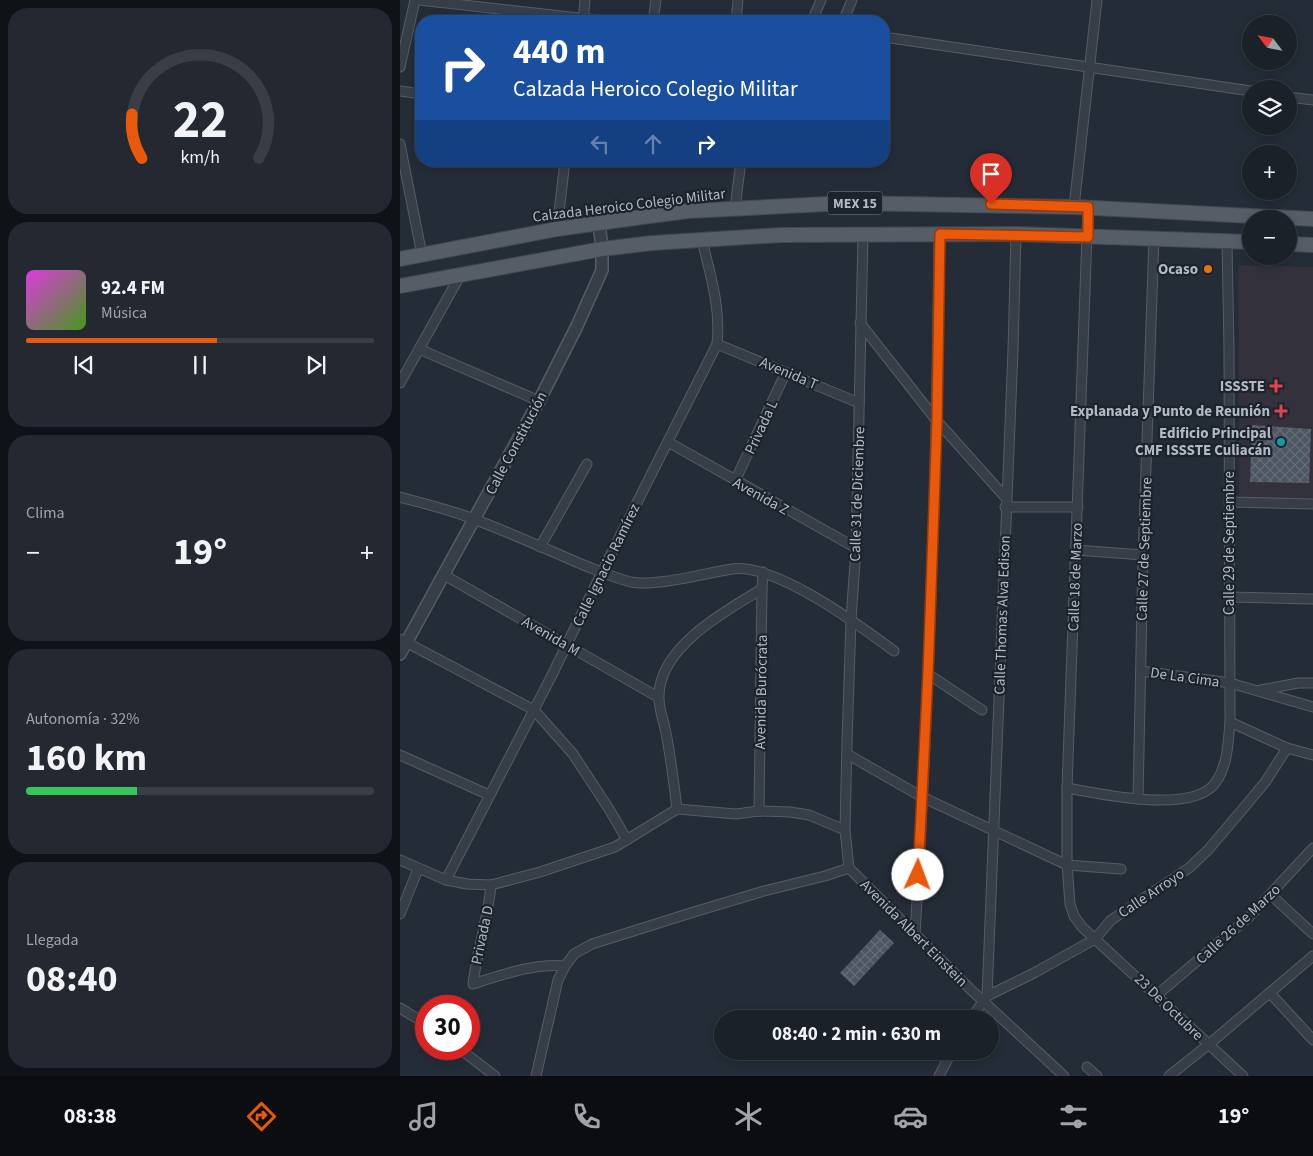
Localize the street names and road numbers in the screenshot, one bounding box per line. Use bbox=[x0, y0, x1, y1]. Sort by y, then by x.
street label: Calzada Heroico Colegio Militar bbox=[532, 183, 727, 228]
road number: MEX 15 bbox=[828, 192, 882, 214]
street label: Avenida T bbox=[757, 352, 821, 395]
street label: Calle Constitución bbox=[480, 388, 552, 498]
street label: Privada L bbox=[740, 397, 783, 458]
street label: Calle 31 de Diciembre bbox=[845, 426, 870, 562]
street label: Calle 29 de Septiembre bbox=[1219, 471, 1240, 615]
street label: Avenida Z bbox=[729, 472, 793, 520]
street label: Calle 27 de Septiembre bbox=[1131, 477, 1158, 621]
street label: Calle Ignacio Ramírez bbox=[568, 500, 645, 630]
street label: Calle 18 de Marzo bbox=[1063, 522, 1088, 632]
street label: Calle Thomas Alva Edison bbox=[989, 535, 1016, 695]
street label: Avenida M bbox=[518, 611, 584, 662]
street label: Avenida Burócrata bbox=[750, 634, 773, 750]
street label: De La Cima bbox=[1149, 662, 1221, 693]
street label: Calle Arroyo bbox=[1114, 864, 1189, 923]
street label: Avenida Albert Einstein bbox=[855, 875, 972, 992]
street label: Calle 26 de Marzo bbox=[1191, 880, 1285, 969]
street label: Privada D bbox=[466, 904, 499, 967]
street label: 23 De Octubre bbox=[1130, 969, 1208, 1046]

